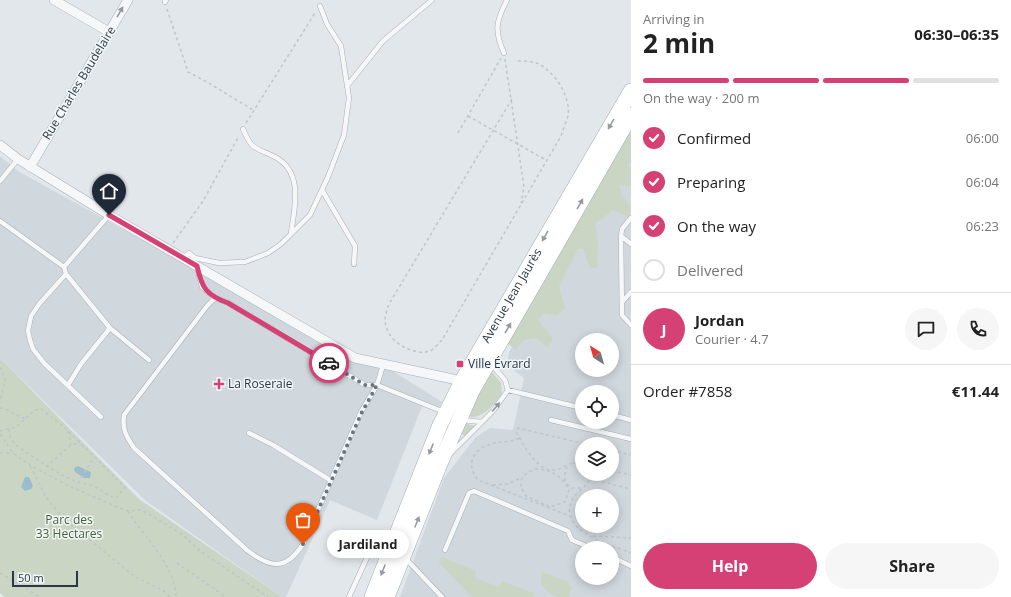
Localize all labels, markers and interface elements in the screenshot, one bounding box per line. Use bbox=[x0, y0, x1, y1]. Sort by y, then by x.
one-way arrow bbox=[117, 6, 124, 18]
text: Arriving in bbox=[643, 10, 705, 28]
street label: Rue Charles Baudelaire bbox=[38, 22, 119, 143]
text: 06:30–06:35 bbox=[914, 24, 999, 44]
text: 2 min bbox=[643, 25, 715, 61]
text: On the way · 200 m bbox=[643, 89, 759, 107]
one-way arrow bbox=[608, 118, 615, 130]
icon: check bbox=[643, 127, 665, 149]
text: Confirmed bbox=[677, 128, 751, 148]
text: 06:00 bbox=[966, 129, 999, 147]
icon: check bbox=[643, 171, 665, 193]
text: Preparing bbox=[677, 172, 745, 192]
text: 06:04 bbox=[966, 173, 999, 191]
pin bbox=[92, 174, 126, 215]
icon: home bbox=[98, 180, 120, 202]
one-way arrow bbox=[577, 198, 584, 209]
icon: check bbox=[643, 215, 665, 237]
text: On the way bbox=[677, 216, 756, 236]
text: 06:23 bbox=[966, 217, 999, 235]
one-way arrow bbox=[542, 230, 549, 242]
street label: Avenue Jean Jaurès bbox=[477, 245, 546, 346]
text: Delivered bbox=[677, 260, 744, 280]
button: chat bbox=[905, 308, 947, 350]
button: phone bbox=[957, 308, 999, 350]
text: Jordan bbox=[695, 310, 744, 330]
text: J bbox=[662, 319, 666, 339]
one-way arrow bbox=[504, 322, 511, 334]
text: Courier · 4.7 bbox=[695, 330, 769, 348]
north arrow bbox=[575, 333, 619, 377]
map controls bbox=[575, 333, 619, 585]
courier bbox=[309, 343, 349, 383]
icon: car bbox=[318, 352, 340, 374]
place label: Ville Évrard bbox=[468, 355, 531, 372]
marker: Ville Évrard bbox=[455, 359, 465, 369]
place label: La Roseraie bbox=[228, 375, 293, 392]
marker: La Roseraie bbox=[213, 378, 225, 390]
text: Order #7858 bbox=[643, 381, 732, 401]
text: €11.44 bbox=[952, 381, 999, 401]
button: locate bbox=[575, 385, 619, 429]
one-way arrow bbox=[491, 402, 500, 413]
button: layers bbox=[575, 437, 619, 481]
one-way arrow bbox=[428, 443, 434, 455]
button: + bbox=[575, 489, 619, 533]
pin bbox=[286, 503, 320, 544]
icon: bag bbox=[292, 509, 314, 531]
park label: Parc des 33 Hectares bbox=[36, 511, 103, 542]
one-way arrow bbox=[415, 515, 421, 527]
callout: Jardiland bbox=[327, 530, 409, 558]
text: Jardiland bbox=[339, 535, 397, 553]
button: − bbox=[575, 541, 619, 585]
button: Help bbox=[643, 543, 817, 589]
button: Share bbox=[825, 543, 999, 589]
one-way arrow bbox=[380, 564, 386, 576]
scale bar bbox=[12, 569, 78, 588]
text: 50 m bbox=[18, 570, 44, 585]

